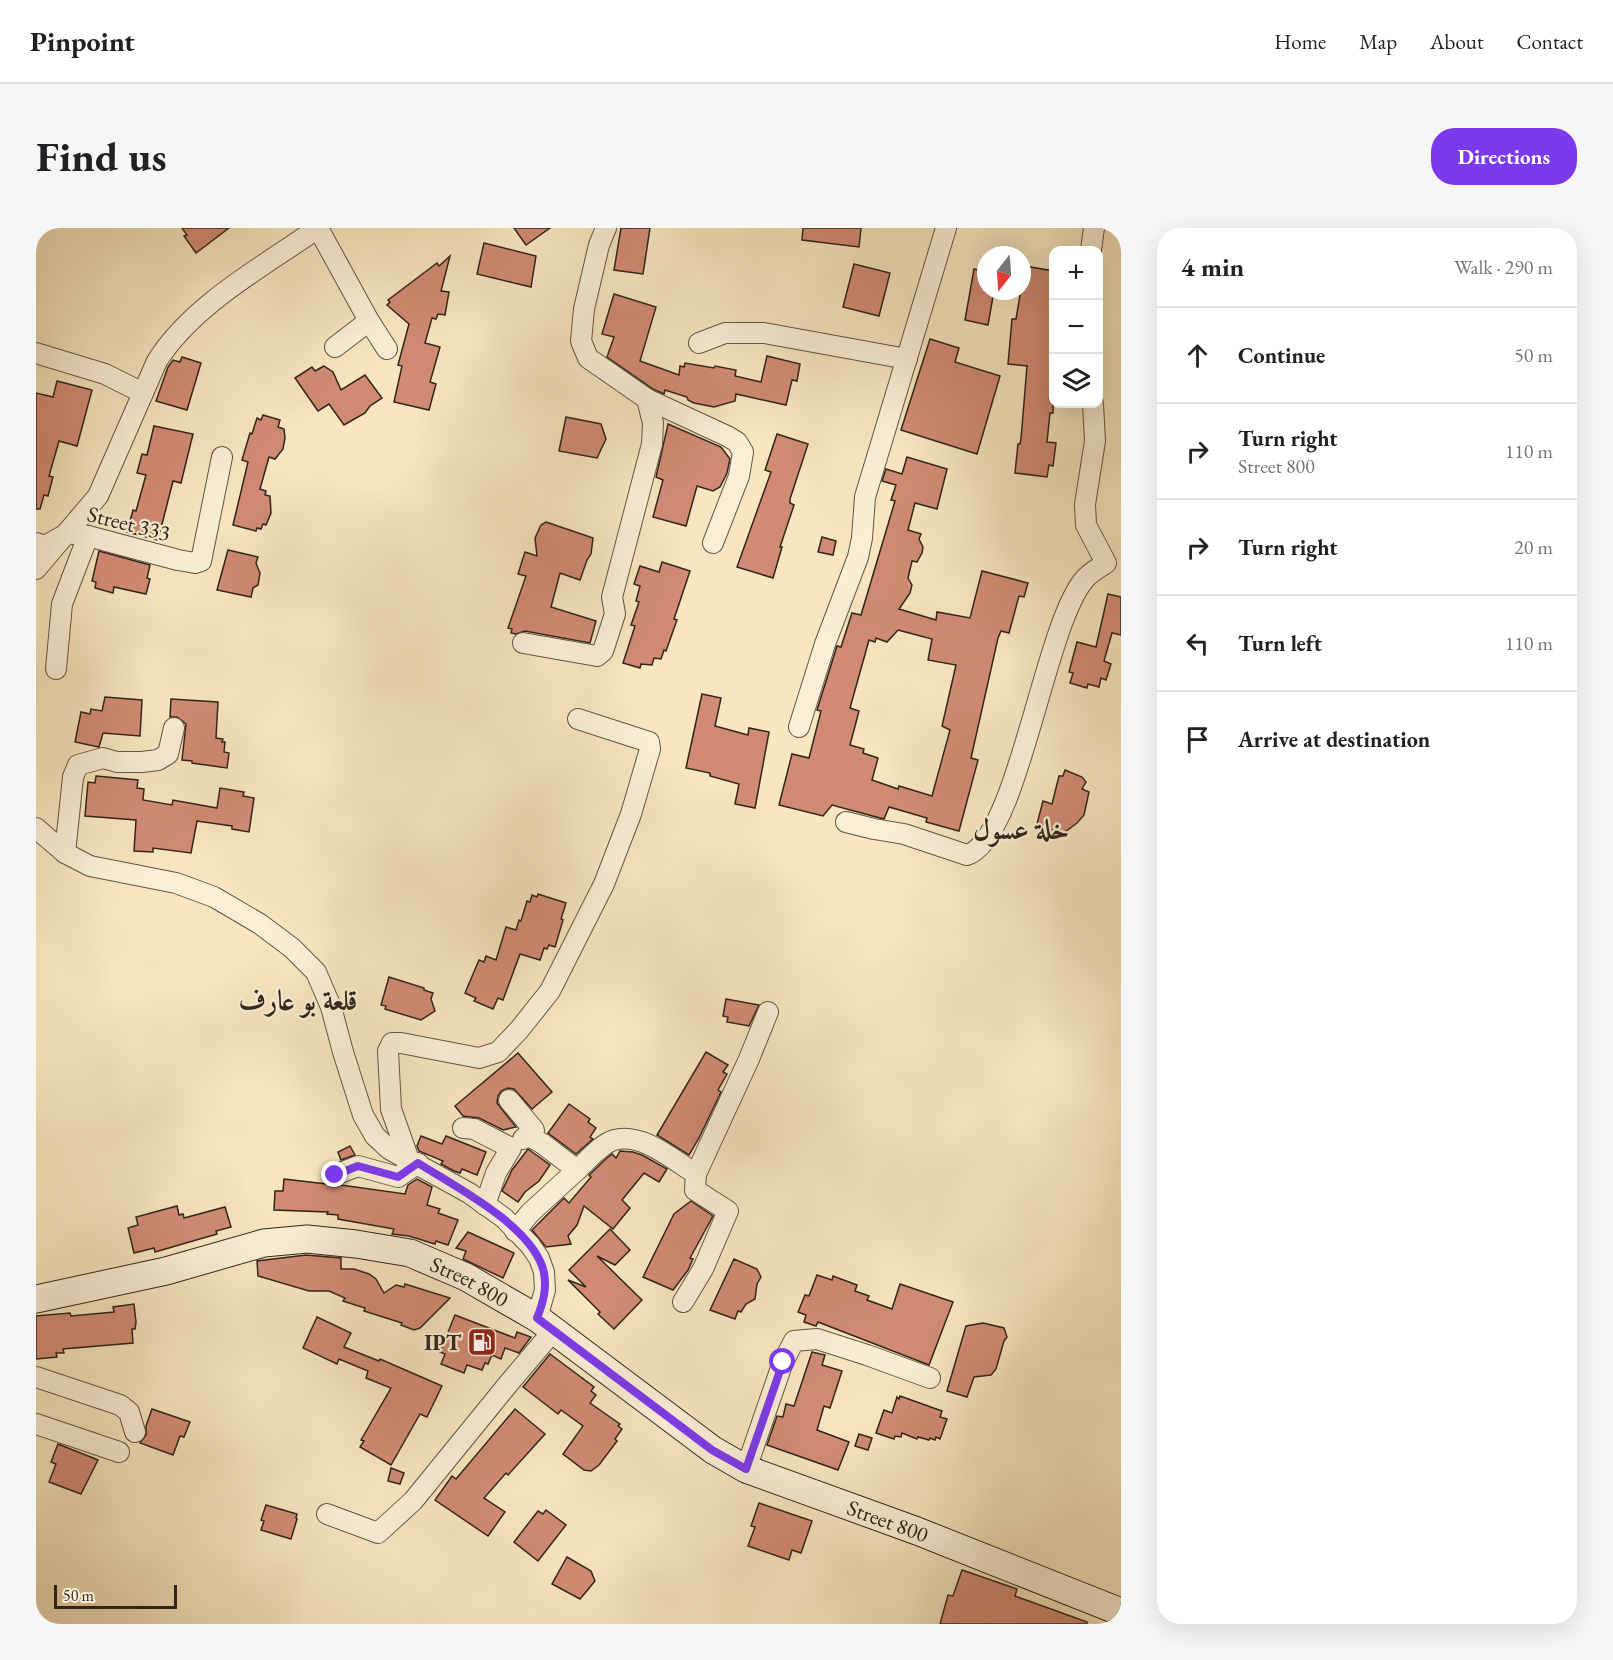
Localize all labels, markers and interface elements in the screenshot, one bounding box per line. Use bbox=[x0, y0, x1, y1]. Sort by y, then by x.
text: Pinpoint bbox=[30, 23, 135, 59]
text: Home bbox=[1274, 28, 1326, 55]
text: Map bbox=[1359, 28, 1397, 55]
text: About bbox=[1430, 28, 1483, 55]
text: Contact bbox=[1516, 28, 1583, 55]
button: Directions bbox=[1431, 128, 1577, 185]
text: Find us bbox=[36, 129, 167, 184]
north arrow bbox=[977, 246, 1031, 300]
map controls bbox=[1049, 246, 1103, 408]
button: + bbox=[1049, 246, 1103, 300]
text: 4 min bbox=[1181, 250, 1244, 284]
text: Walk · 290 m bbox=[1454, 254, 1553, 280]
button: − bbox=[1049, 300, 1103, 354]
icon: ahead bbox=[1181, 339, 1214, 372]
text: Continue bbox=[1238, 341, 1325, 370]
text: 50 m bbox=[1514, 342, 1553, 368]
button: layers bbox=[1049, 354, 1103, 408]
text: Turn right bbox=[1238, 424, 1337, 453]
icon: right bbox=[1181, 435, 1214, 468]
text: 110 m bbox=[1505, 438, 1553, 464]
text: Street 800 bbox=[1238, 453, 1315, 479]
street label: Street 333 bbox=[84, 499, 173, 548]
icon: right bbox=[1181, 531, 1214, 564]
text: Turn right bbox=[1238, 533, 1337, 562]
text: 20 m bbox=[1514, 534, 1553, 560]
icon: left bbox=[1181, 627, 1214, 660]
text: Turn left bbox=[1238, 629, 1322, 658]
text: 110 m bbox=[1505, 630, 1553, 656]
icon: arrive bbox=[1181, 723, 1214, 756]
text: Arrive at destination bbox=[1238, 725, 1430, 754]
district label: خلة عسول bbox=[973, 811, 1069, 847]
district label: قلعة بو عارف bbox=[239, 982, 357, 1018]
route end bbox=[321, 1161, 347, 1187]
street label: Street 800 bbox=[426, 1249, 514, 1314]
fuel station icon: IPT bbox=[466, 1326, 498, 1358]
place label: IPT bbox=[424, 1328, 462, 1357]
route start bbox=[769, 1348, 795, 1374]
street label: Street 800 bbox=[843, 1493, 933, 1549]
scale bar bbox=[54, 1582, 177, 1610]
text: 50 m bbox=[63, 1585, 94, 1606]

